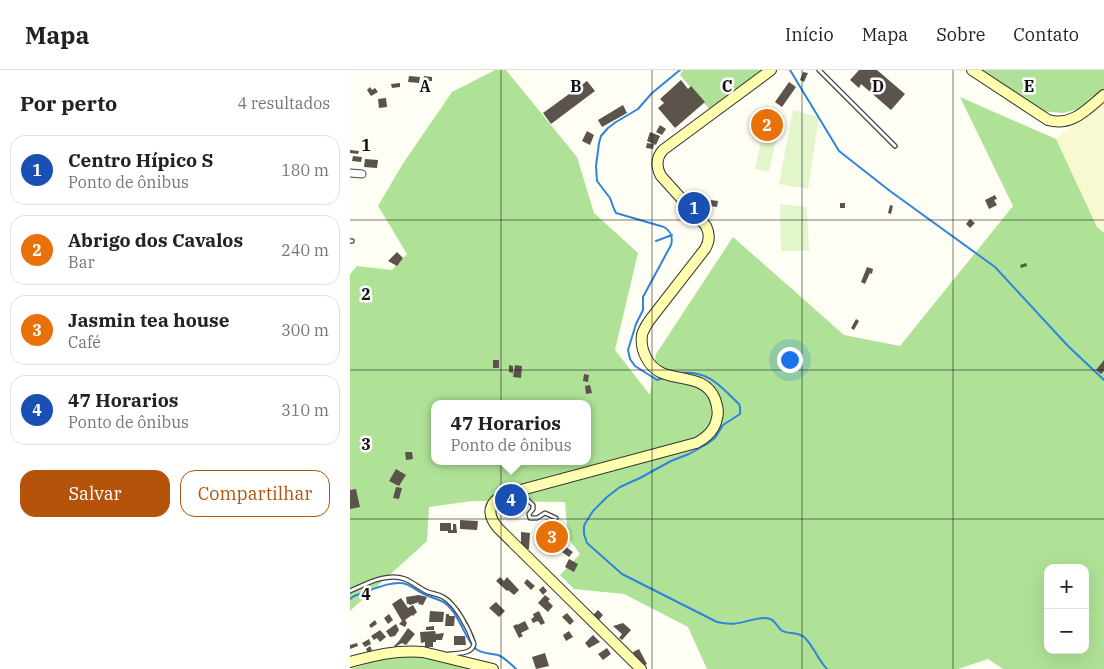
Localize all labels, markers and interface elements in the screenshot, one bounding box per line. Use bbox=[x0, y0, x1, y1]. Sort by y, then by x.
text: Mapa bbox=[25, 19, 89, 51]
text: Início bbox=[785, 23, 834, 46]
text: Mapa bbox=[862, 23, 908, 46]
text: Sobre bbox=[936, 23, 985, 46]
text: Contato bbox=[1013, 23, 1079, 46]
text: A bbox=[419, 76, 431, 96]
text: B bbox=[570, 76, 582, 96]
text: C bbox=[722, 76, 732, 96]
text: D bbox=[872, 76, 884, 96]
text: E bbox=[1024, 76, 1034, 96]
text: Por perto bbox=[20, 89, 117, 117]
text: 4 resultados bbox=[238, 93, 330, 113]
pin: 2 bbox=[751, 106, 783, 144]
text: 1 bbox=[361, 135, 371, 155]
text: Centro Hípico S bbox=[68, 148, 213, 172]
text: 1 bbox=[32, 160, 42, 180]
text: 180 m bbox=[281, 160, 329, 180]
text: Ponto de ônibus bbox=[68, 172, 189, 192]
pin: 1 bbox=[678, 189, 710, 227]
text: Abrigo dos Cavalos bbox=[68, 228, 243, 252]
text: 2 bbox=[32, 240, 42, 260]
text: 240 m bbox=[281, 240, 329, 260]
text: Bar bbox=[68, 252, 95, 272]
text: 2 bbox=[361, 284, 371, 304]
text: Jasmin tea house bbox=[68, 308, 229, 332]
text: 3 bbox=[32, 320, 42, 340]
text: 300 m bbox=[281, 320, 329, 340]
text: Café bbox=[68, 332, 101, 352]
your location bbox=[777, 347, 803, 373]
text: 47 Horarios bbox=[68, 388, 178, 412]
text: 4 bbox=[32, 400, 42, 420]
text: 310 m bbox=[281, 400, 329, 420]
popup bbox=[431, 400, 591, 465]
text: 47 Horarios bbox=[451, 411, 561, 435]
text: Ponto de ônibus bbox=[68, 412, 189, 432]
text: 3 bbox=[361, 434, 371, 454]
text: Ponto de ônibus bbox=[451, 435, 571, 455]
button: Salvar bbox=[20, 470, 170, 517]
button: Compartilhar bbox=[180, 470, 330, 517]
pin: 4 bbox=[495, 481, 527, 519]
pin: 3 bbox=[536, 518, 568, 556]
map controls bbox=[1044, 564, 1089, 654]
button: + bbox=[1044, 564, 1089, 609]
text: 4 bbox=[361, 584, 371, 604]
button: − bbox=[1044, 609, 1089, 654]

